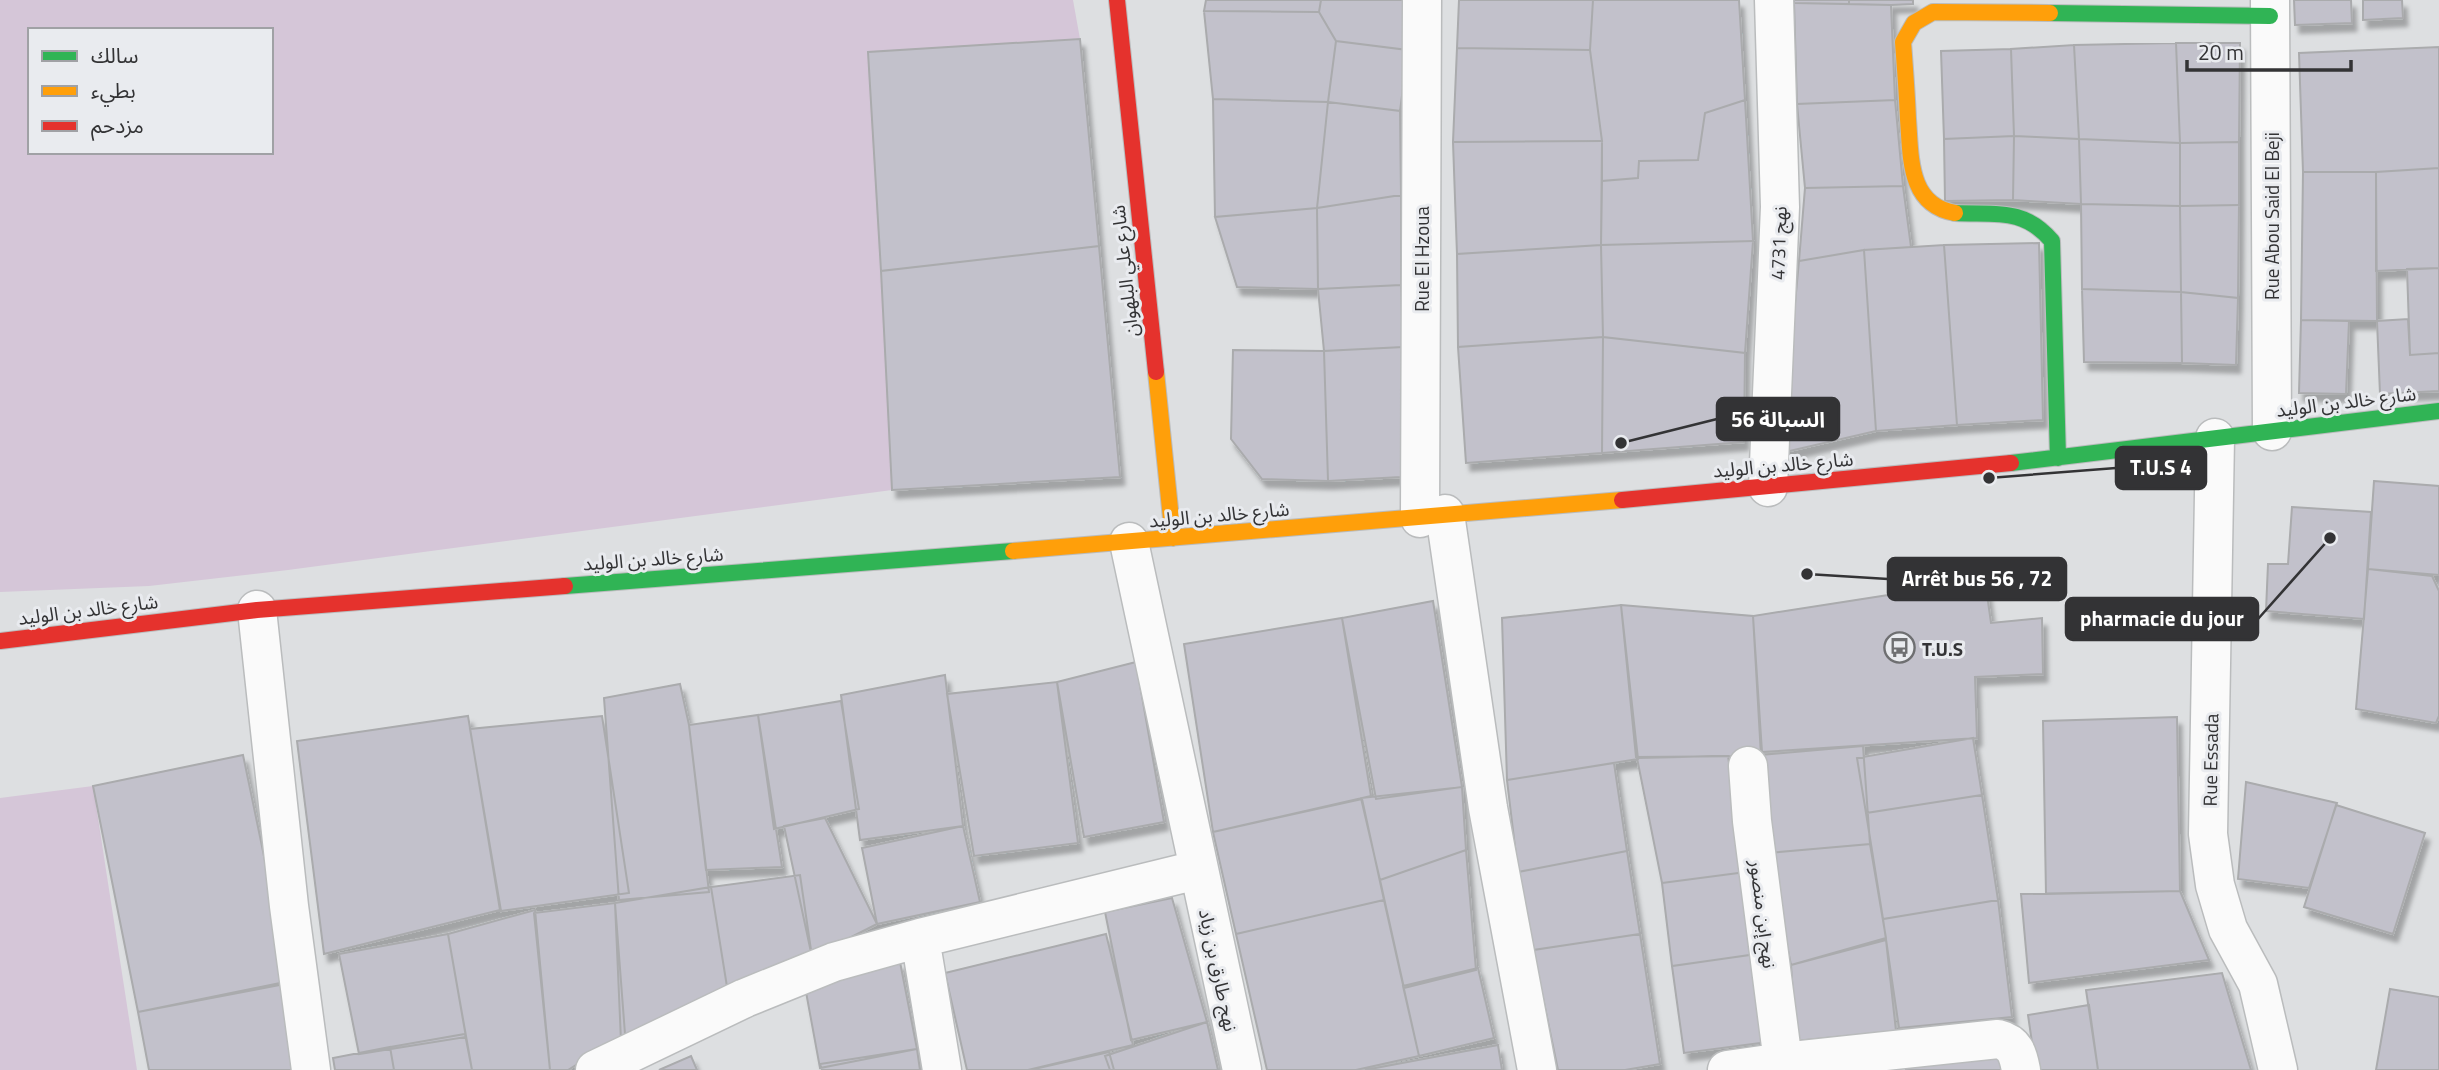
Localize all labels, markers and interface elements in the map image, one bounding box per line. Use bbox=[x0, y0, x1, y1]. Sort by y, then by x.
legend bbox=[28, 28, 273, 154]
scale bar bbox=[2187, 28, 2352, 72]
text: 20 m bbox=[2198, 36, 2244, 68]
text: سالك bbox=[91, 39, 138, 71]
text: بطيء bbox=[91, 74, 136, 107]
text: مزدحم bbox=[91, 109, 144, 141]
street label: Rue Abou Said El Beji bbox=[2257, 132, 2286, 300]
street label: شارع علي البلهوان bbox=[1103, 203, 1147, 338]
street label: Rue El Hzoua bbox=[1407, 206, 1436, 312]
street label: نهج 4731 bbox=[1762, 206, 1795, 280]
street label: شارع خالد بن الوليد bbox=[2274, 378, 2418, 424]
callout: السبالة 56 bbox=[1717, 398, 1839, 440]
text: السبالة 56 bbox=[1731, 403, 1825, 435]
street label: شارع خالد بن الوليد bbox=[1712, 443, 1854, 485]
callout: T.U.S 4 bbox=[2116, 447, 2206, 489]
text: T.U.S 4 bbox=[2130, 451, 2192, 483]
street label: شارع خالد بن الوليد bbox=[1148, 493, 1290, 535]
street label: شارع خالد بن الوليد bbox=[582, 539, 724, 577]
callout: Arrêt bus 56 , 72 bbox=[1888, 558, 2066, 600]
text: Arrêt bus 56 , 72 bbox=[1902, 562, 2052, 594]
street label: شارع خالد بن الوليد bbox=[16, 586, 160, 632]
callout: pharmacie du jour bbox=[2066, 598, 2258, 640]
text: pharmacie du jour bbox=[2080, 602, 2244, 634]
bus stop icon: T.U.S bbox=[1882, 631, 1916, 665]
place label: T.U.S bbox=[1922, 634, 1963, 663]
street label: Rue Essada bbox=[2195, 713, 2225, 807]
street label: نهج إبن منصور bbox=[1742, 857, 1785, 970]
street label: نهج طارق بن زياد bbox=[1191, 906, 1246, 1034]

